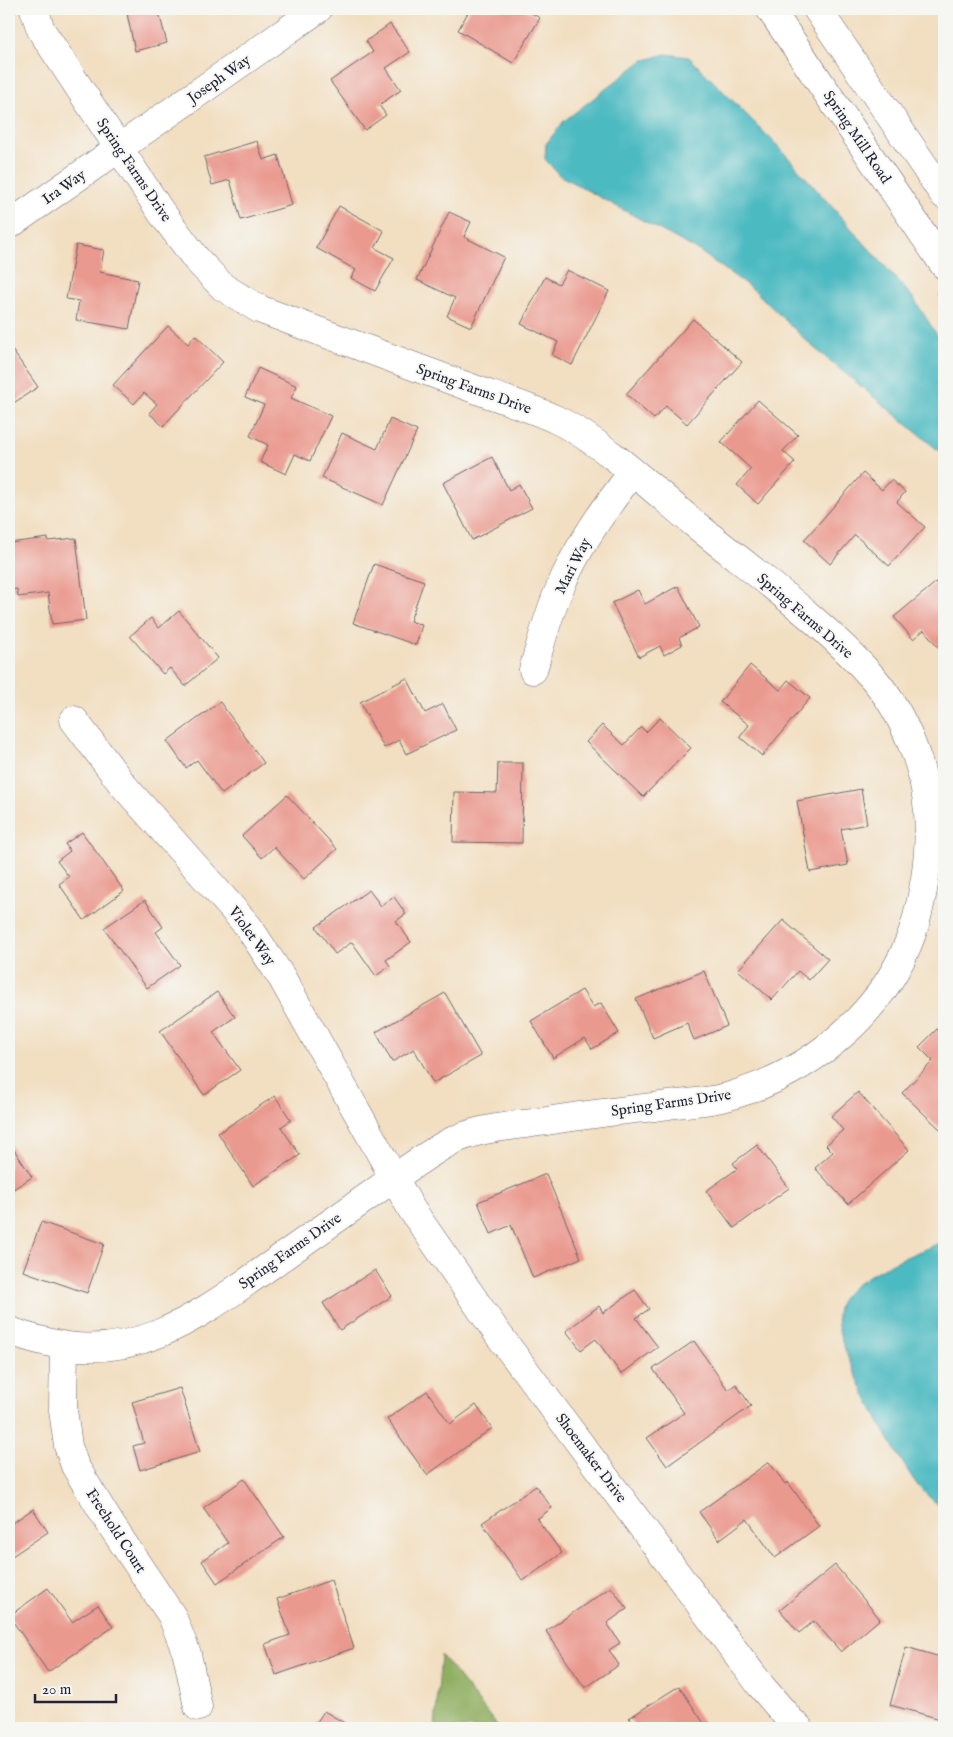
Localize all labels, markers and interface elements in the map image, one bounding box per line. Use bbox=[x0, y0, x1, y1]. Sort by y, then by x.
street label: Joseph Way bbox=[182, 50, 255, 109]
street label: Spring Mill Road bbox=[819, 87, 896, 188]
street label: Spring Farms Drive bbox=[92, 115, 176, 226]
street label: Ira Way bbox=[39, 165, 90, 209]
street label: Spring Farms Drive bbox=[414, 359, 534, 419]
street label: Mari Way bbox=[551, 534, 595, 597]
street label: Spring Farms Drive bbox=[753, 569, 857, 663]
street label: Violet Way bbox=[224, 902, 280, 970]
street label: Spring Farms Drive bbox=[610, 1085, 732, 1121]
street label: Spring Farms Drive bbox=[235, 1208, 345, 1294]
street label: Shoemaker Drive bbox=[551, 1409, 631, 1507]
street label: Freehold Court bbox=[82, 1485, 150, 1577]
scale bar bbox=[35, 1672, 116, 1704]
text: 20 m bbox=[42, 1680, 72, 1699]

